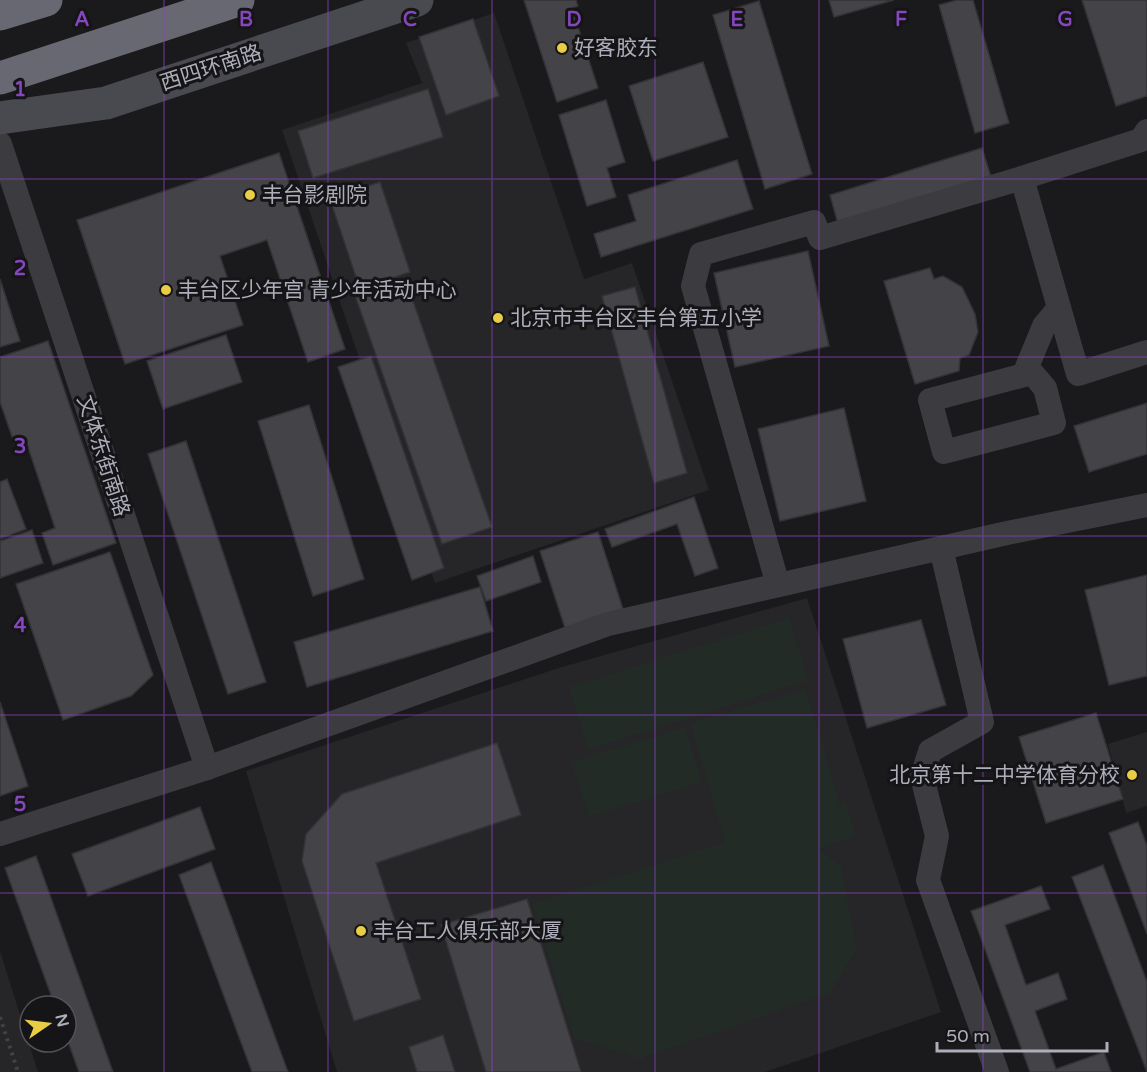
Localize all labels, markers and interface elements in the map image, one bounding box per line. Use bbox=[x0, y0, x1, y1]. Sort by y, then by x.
text: A bbox=[75, 8, 90, 32]
text: B bbox=[239, 8, 253, 32]
text: C bbox=[403, 8, 417, 32]
text: D bbox=[566, 8, 582, 32]
text: E bbox=[731, 8, 744, 32]
text: F bbox=[895, 8, 907, 32]
text: G bbox=[1057, 8, 1073, 32]
place label: 好客胶东 bbox=[574, 36, 658, 61]
street label: 西四环南路 bbox=[157, 40, 265, 96]
marker: 好客胶东 bbox=[555, 41, 569, 55]
text: 1 bbox=[14, 78, 26, 102]
place label: 丰台影剧院 bbox=[262, 183, 367, 208]
marker: 丰台影剧院 bbox=[243, 188, 257, 202]
text: 2 bbox=[14, 257, 26, 281]
place label: 丰台区少年宫 青少年活动中心 bbox=[178, 278, 456, 303]
marker: 丰台区少年宫 青少年活动中心 bbox=[159, 283, 173, 297]
place label: 北京市丰台区丰台第五小学 bbox=[510, 306, 762, 331]
marker: 北京市丰台区丰台第五小学 bbox=[491, 311, 505, 325]
street label: 文体东街南路 bbox=[72, 392, 134, 520]
text: 3 bbox=[14, 435, 26, 459]
text: 4 bbox=[14, 614, 27, 638]
place label: 北京第十二中学体育分校 bbox=[889, 763, 1120, 788]
marker: 北京第十二中学体育分校 bbox=[1125, 768, 1139, 782]
text: 5 bbox=[14, 793, 26, 817]
place label: 丰台工人俱乐部大厦 bbox=[373, 919, 562, 944]
marker: 丰台工人俱乐部大厦 bbox=[354, 924, 368, 938]
north arrow bbox=[18, 994, 78, 1054]
text: N bbox=[50, 1012, 73, 1029]
scale bar bbox=[937, 1015, 1106, 1053]
text: 50 m bbox=[946, 1025, 990, 1047]

